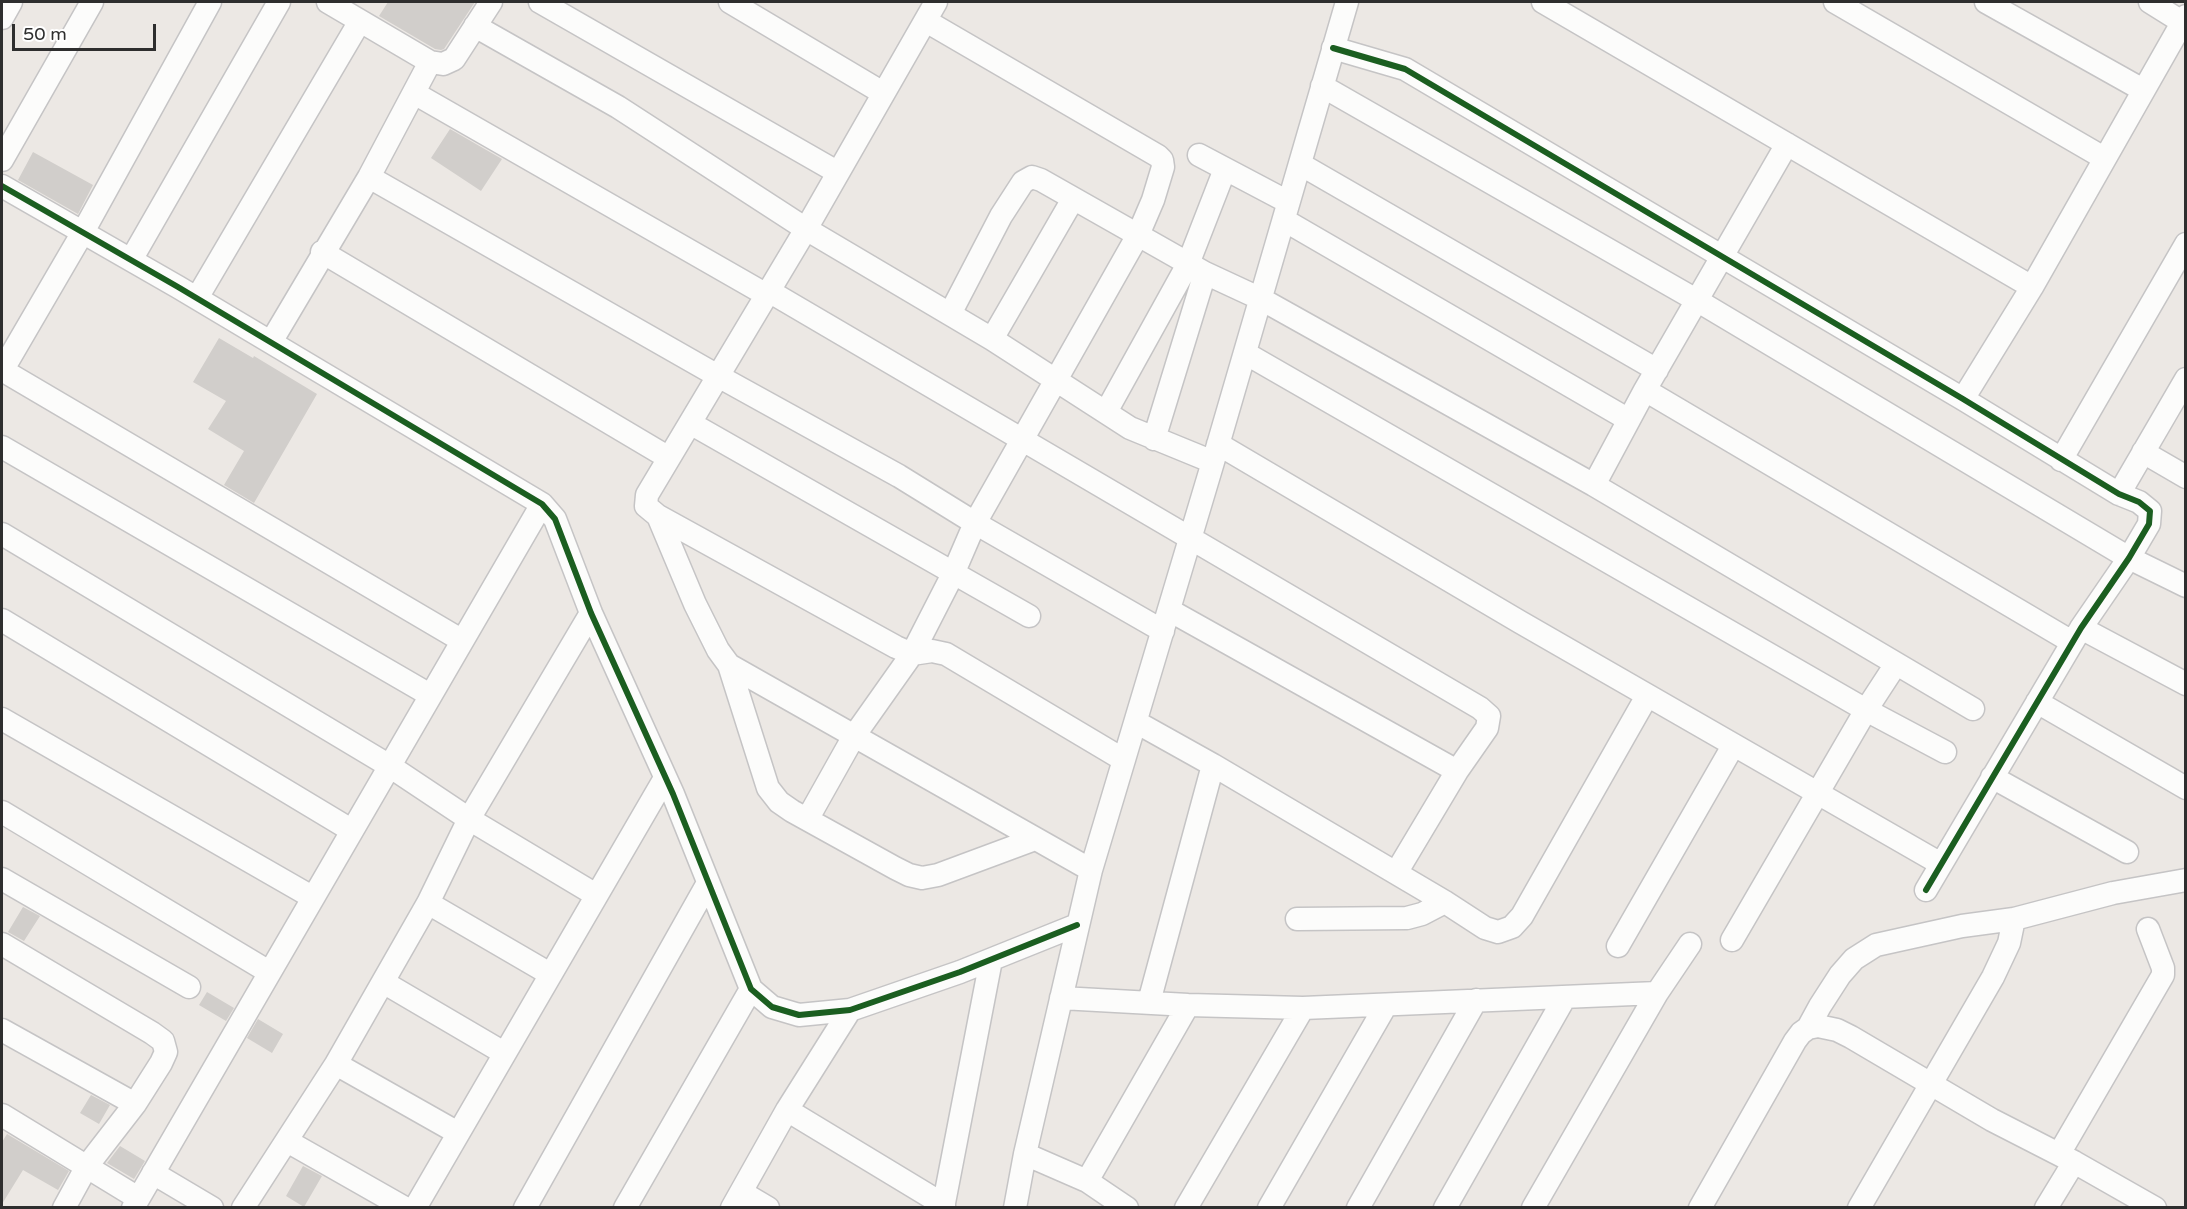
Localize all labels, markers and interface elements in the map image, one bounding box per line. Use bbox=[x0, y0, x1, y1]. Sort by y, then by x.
scale bar bbox=[15, 12, 159, 50]
text: 50 m bbox=[23, 23, 67, 45]

